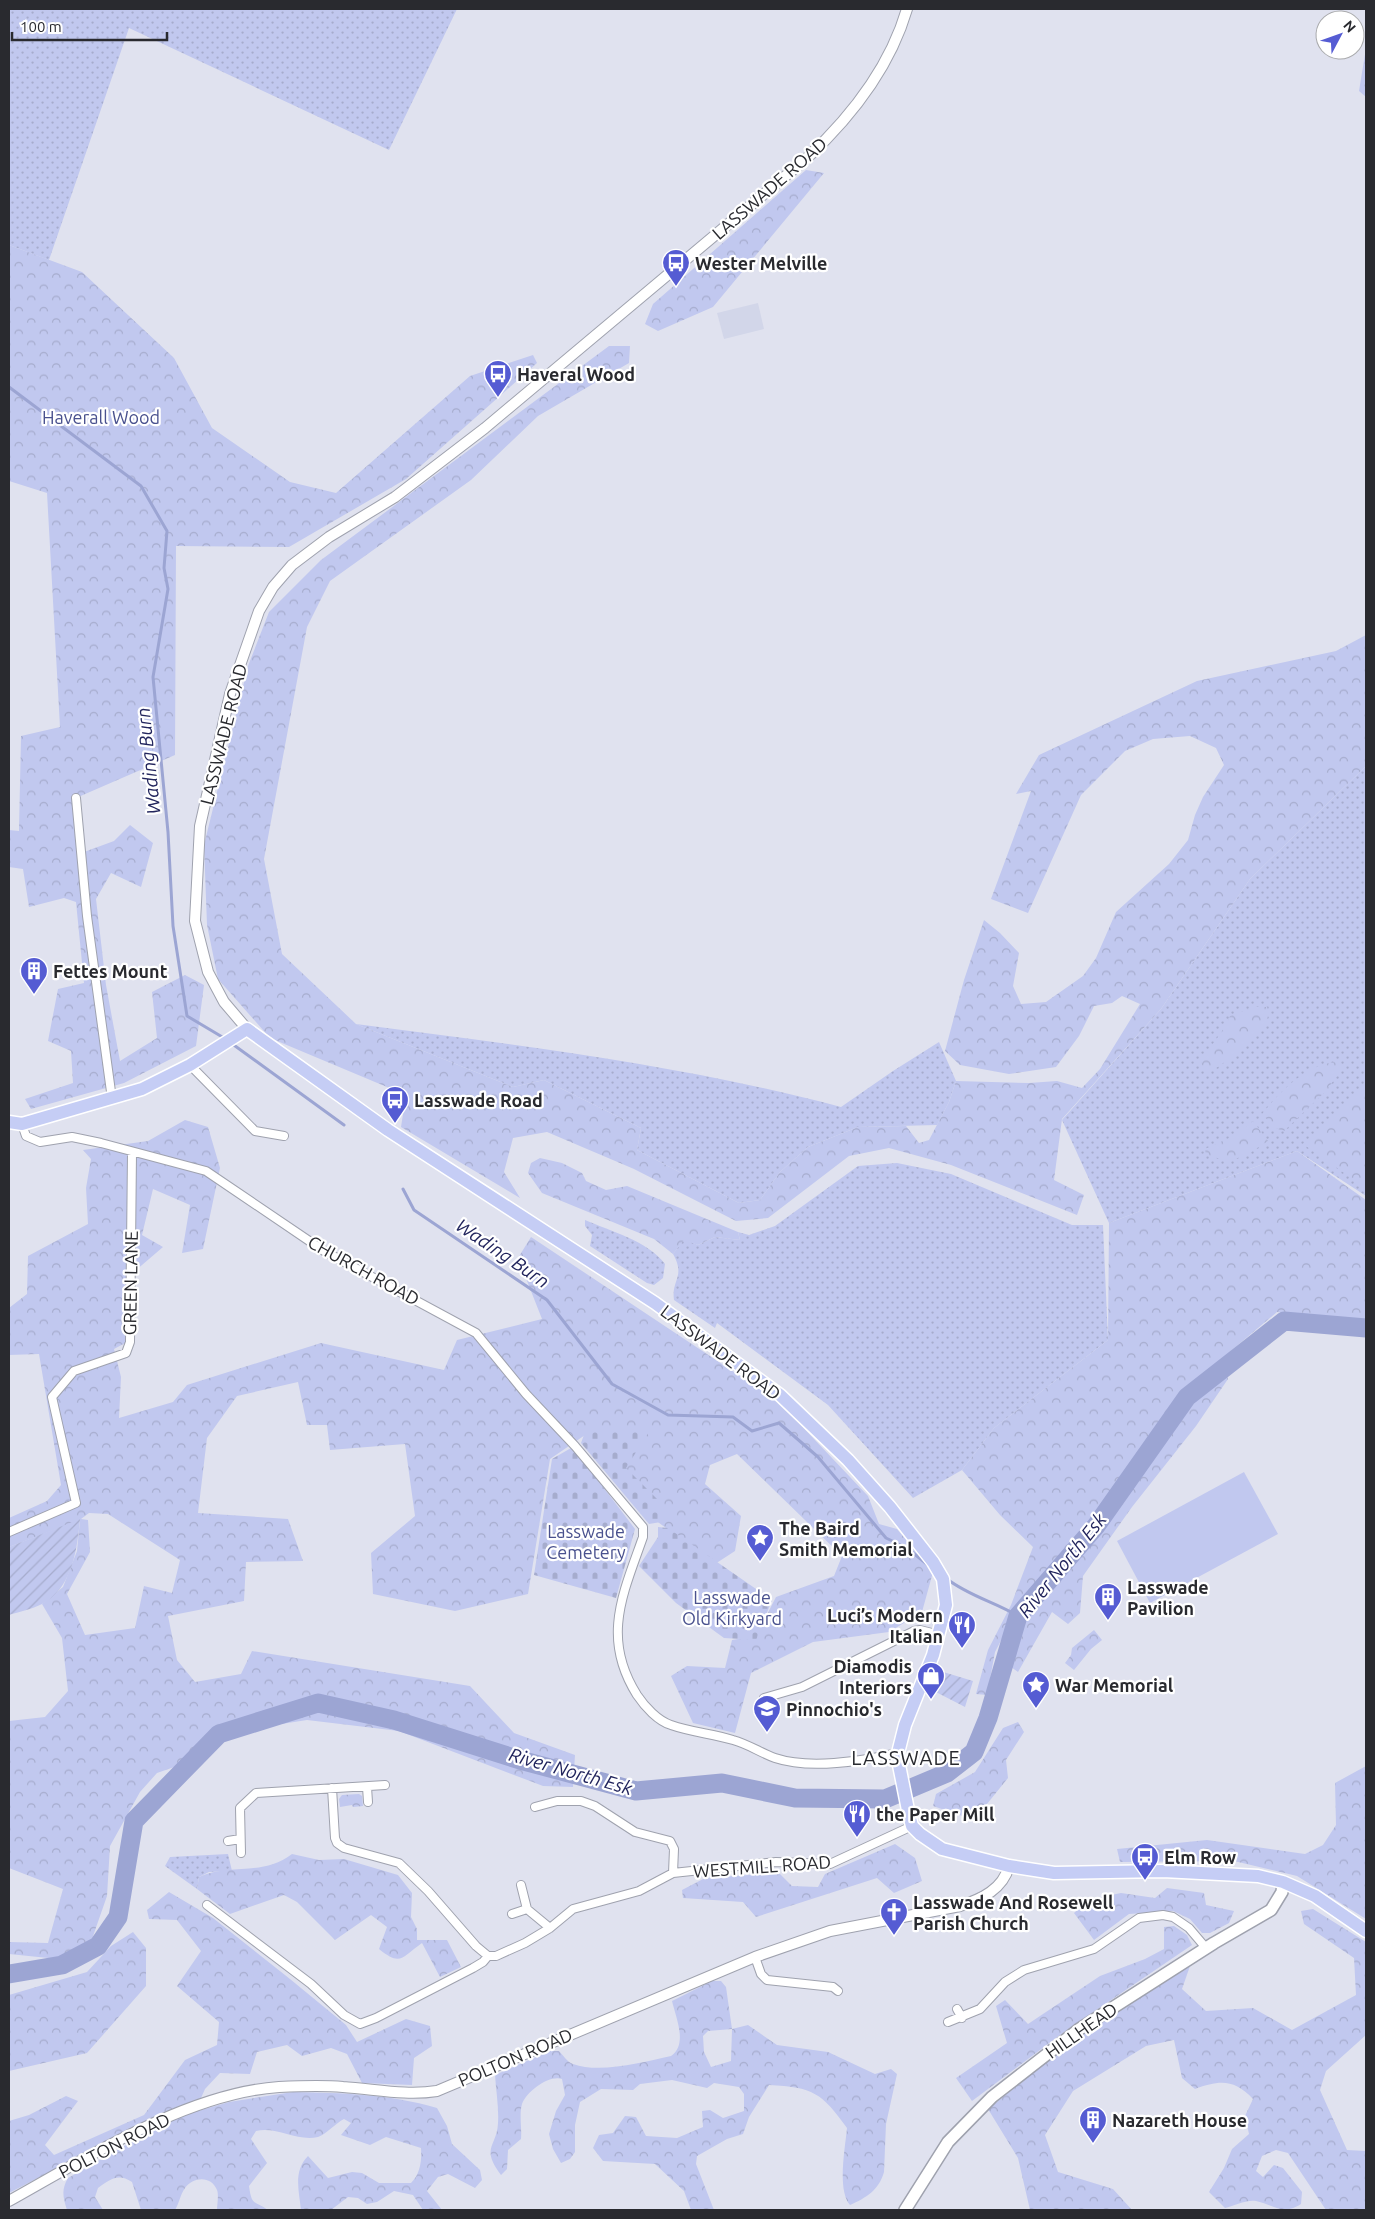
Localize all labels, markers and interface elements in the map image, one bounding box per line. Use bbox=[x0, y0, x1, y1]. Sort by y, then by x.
scale bar bbox=[12, 10, 168, 42]
north arrow bbox=[1315, 10, 1365, 60]
text: N bbox=[1340, 17, 1359, 36]
text: 100 m bbox=[20, 18, 62, 35]
street label: LASSWADE ROAD bbox=[708, 133, 830, 243]
bus stop icon: Wester Melville bbox=[661, 248, 691, 287]
place label: Wester Melville bbox=[695, 253, 827, 273]
bus stop icon: Haveral Wood bbox=[483, 359, 513, 398]
place label: Haveral Wood bbox=[517, 364, 635, 384]
park label: Haverall Wood bbox=[42, 407, 160, 427]
street label: LASSWADE ROAD bbox=[196, 661, 250, 807]
water label: Wading Burn bbox=[131, 706, 165, 816]
building icon: Fettes Mount bbox=[19, 956, 49, 995]
place label: Fettes Mount bbox=[53, 961, 168, 981]
bus stop icon: Lasswade Road bbox=[380, 1085, 410, 1124]
place label: Lasswade Road bbox=[414, 1090, 543, 1110]
water label: Wading Burn bbox=[452, 1214, 554, 1292]
street label: GREEN LANE bbox=[119, 1231, 141, 1335]
street label: CHURCH ROAD bbox=[305, 1231, 423, 1309]
street label: LASSWADE ROAD bbox=[657, 1300, 785, 1404]
water label: River North Esk bbox=[1013, 1508, 1111, 1622]
place label: The Baird Smith Memorial bbox=[779, 1518, 913, 1559]
park label: Lasswade Cemetery bbox=[546, 1521, 626, 1562]
place icon: The Baird Smith Memorial bbox=[745, 1523, 775, 1562]
place label: Lasswade Pavilion bbox=[1127, 1577, 1209, 1618]
building icon: Lasswade Pavilion bbox=[1093, 1582, 1123, 1621]
park label: Lasswade Old Kirkyard bbox=[682, 1587, 782, 1628]
place label: Luci’s Modern Italian bbox=[827, 1605, 943, 1646]
restaurant icon: Luci’s Modern Italian bbox=[947, 1610, 977, 1649]
place label: Diamodis Interiors bbox=[833, 1656, 912, 1697]
shop icon: Diamodis Interiors bbox=[916, 1661, 946, 1700]
place icon: War Memorial bbox=[1021, 1670, 1051, 1709]
place label: War Memorial bbox=[1055, 1675, 1174, 1695]
school or university icon: Pinnochio's bbox=[752, 1694, 782, 1733]
place label: Pinnochio's bbox=[786, 1699, 882, 1719]
water label: River North Esk bbox=[507, 1743, 636, 1799]
district label: LASSWADE bbox=[851, 1746, 961, 1769]
restaurant icon: the Paper Mill bbox=[842, 1799, 872, 1838]
place label: the Paper Mill bbox=[876, 1804, 995, 1824]
bus stop icon: Elm Row bbox=[1130, 1842, 1160, 1881]
place label: Elm Row bbox=[1164, 1847, 1236, 1867]
street label: WESTMILL ROAD bbox=[692, 1851, 832, 1881]
place label: Lasswade And Rosewell Parish Church bbox=[913, 1892, 1114, 1933]
church icon: Lasswade And Rosewell Parish Church bbox=[879, 1897, 909, 1936]
street label: HILLHEAD bbox=[1041, 1998, 1121, 2062]
street label: POLTON ROAD bbox=[455, 2024, 575, 2090]
building icon: Nazareth House bbox=[1078, 2105, 1108, 2144]
street label: POLTON ROAD bbox=[55, 2108, 173, 2182]
place label: Nazareth House bbox=[1112, 2110, 1247, 2130]

